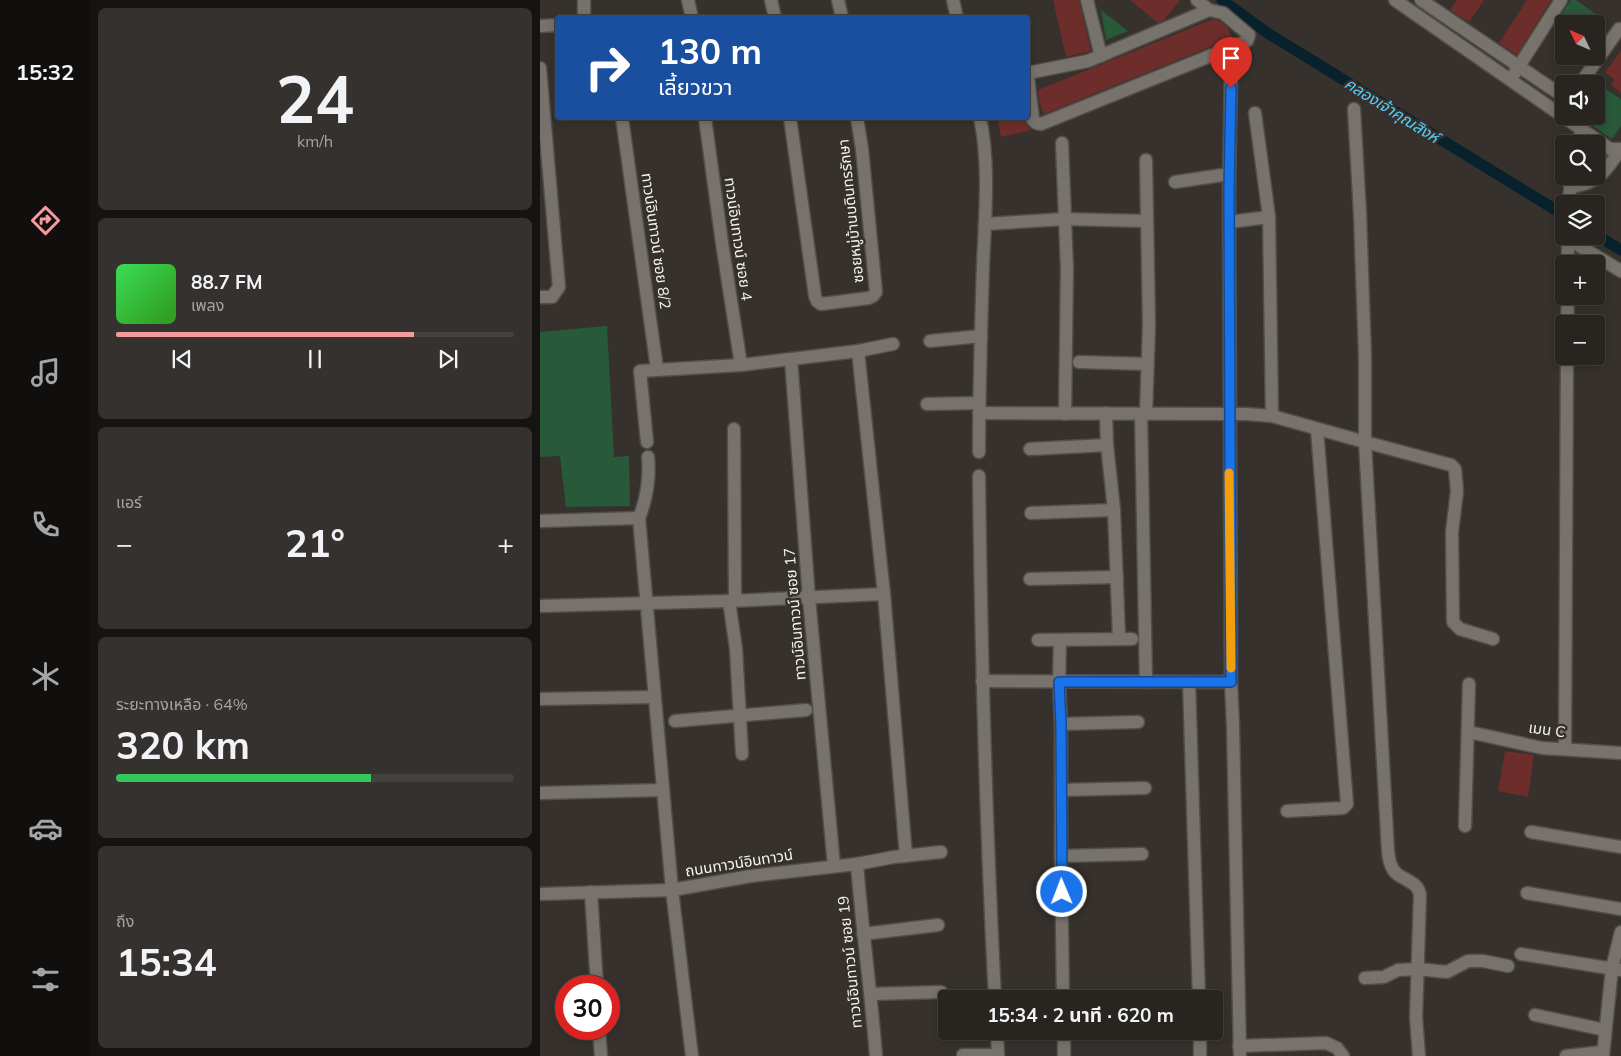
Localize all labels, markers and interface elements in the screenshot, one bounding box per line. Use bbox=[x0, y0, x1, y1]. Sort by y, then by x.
north arrow bbox=[1555, 15, 1605, 65]
map controls bbox=[1555, 15, 1605, 365]
text: 130 m bbox=[658, 29, 762, 73]
icon: right bbox=[575, 35, 640, 100]
pin bbox=[1210, 37, 1252, 88]
icon: arrive bbox=[1217, 44, 1245, 72]
text: 15:32 bbox=[16, 58, 74, 86]
text: 24 bbox=[276, 58, 354, 139]
text: เลี้ยวขวา bbox=[658, 73, 733, 101]
water label: คลองเจ้าคุณสิงห์ bbox=[1341, 73, 1446, 150]
button: sound bbox=[1555, 75, 1605, 125]
text: km/h bbox=[297, 131, 333, 151]
button: search bbox=[1555, 135, 1605, 185]
street label: ซอยหมู่บ้านบดินทรรักษา bbox=[834, 138, 867, 284]
street label: ทาวน์อินทาวน์ ซอย 8/2 bbox=[638, 172, 675, 310]
street label: ทาวน์อินทาวน์ ซอย 4 bbox=[720, 176, 757, 302]
button: layers bbox=[1555, 195, 1605, 245]
icon: directions bbox=[28, 203, 63, 238]
button: + bbox=[1555, 255, 1605, 305]
text: 88.7 FM bbox=[191, 270, 263, 294]
text: เพลง bbox=[191, 295, 224, 315]
button: − bbox=[1555, 315, 1605, 365]
icon: previous bbox=[168, 345, 196, 373]
icon: pause bbox=[301, 345, 329, 373]
icon: next bbox=[434, 345, 462, 373]
icon: music bbox=[28, 355, 63, 390]
text: แอร์ bbox=[116, 492, 142, 512]
icon: phone bbox=[28, 507, 63, 542]
text: 21° bbox=[285, 519, 345, 567]
text: − bbox=[116, 526, 133, 561]
text: + bbox=[497, 526, 514, 561]
street label: ทาวน์อินทาวน์ ซอย 17 bbox=[779, 547, 810, 681]
icon: climate bbox=[28, 659, 63, 694]
text: ระยะทางเหลือ · 64% bbox=[116, 694, 248, 714]
street label: เมน C bbox=[1527, 718, 1567, 741]
text: 320 km bbox=[116, 721, 250, 769]
icon: car bbox=[28, 811, 63, 846]
street label: ถนนทาวน์อินทาวน์ bbox=[684, 845, 794, 880]
position arrow bbox=[1035, 865, 1087, 917]
street label: ทาวน์อินทาวน์ ซอย 19 bbox=[833, 895, 866, 1029]
text: ถึง bbox=[116, 911, 134, 931]
text: 15:34 bbox=[116, 938, 217, 986]
icon: filters bbox=[28, 962, 63, 997]
speed limit sign: 30 bbox=[555, 975, 620, 1040]
text: 15:34 · 2 นาที · 620 m bbox=[987, 1003, 1174, 1027]

